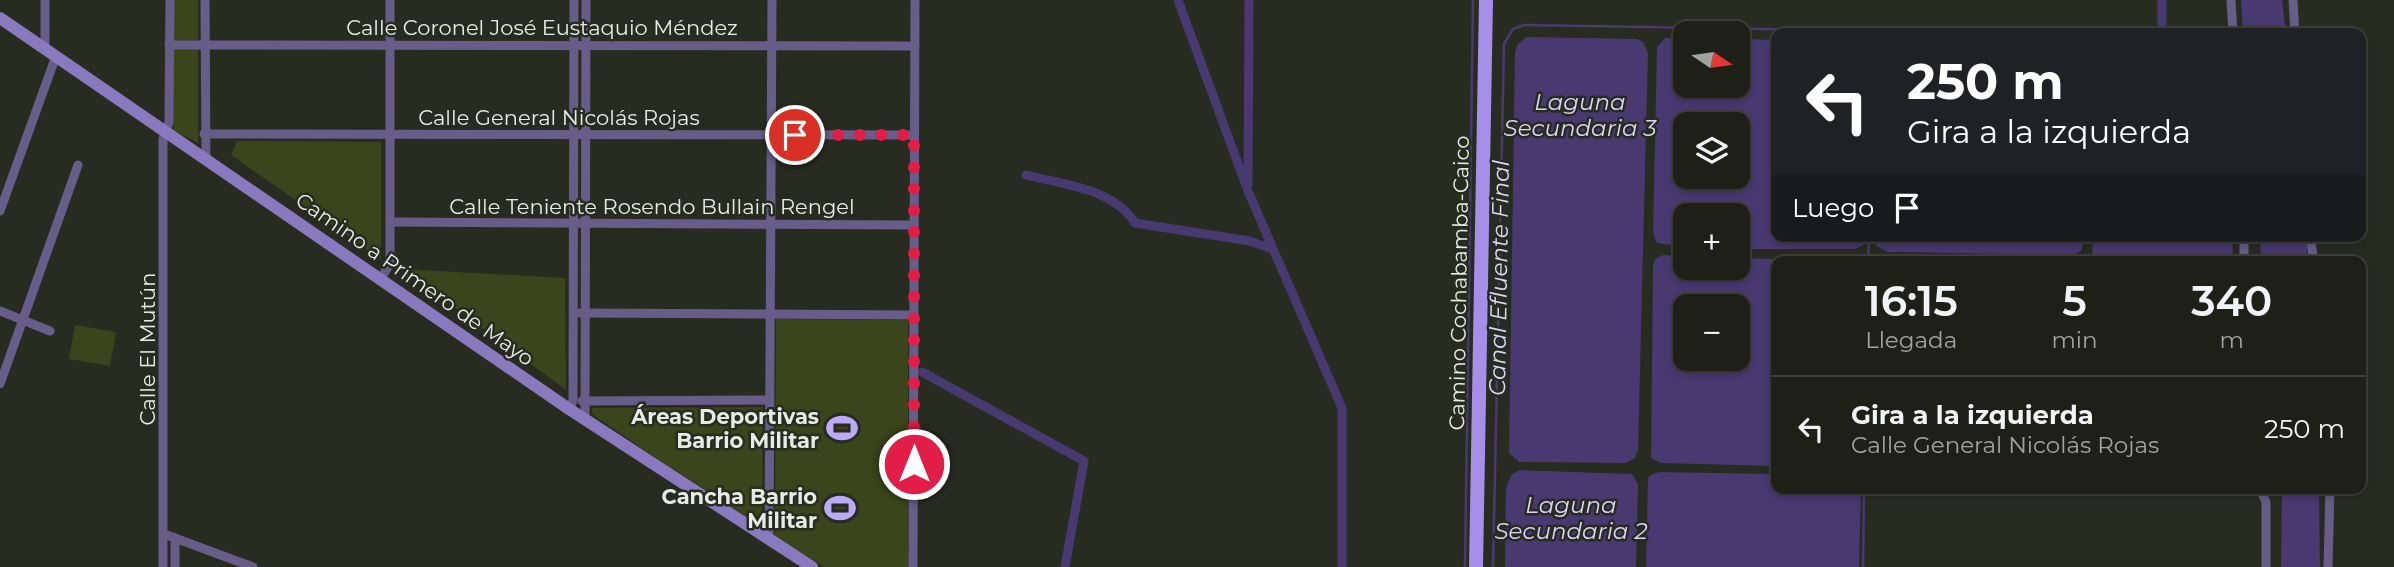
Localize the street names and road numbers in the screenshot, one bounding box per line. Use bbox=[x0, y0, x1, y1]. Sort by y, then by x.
street label: Calle Coronel José Eustaquio Méndez bbox=[346, 15, 738, 40]
street label: Calle General Nicolás Rojas bbox=[418, 105, 700, 130]
street label: Camino Cochabamba-Caico bbox=[1444, 135, 1474, 431]
street label: Camino a Primero de Mayo bbox=[291, 187, 539, 371]
street label: Calle Teniente Rosendo Bullain Rengel bbox=[449, 194, 855, 219]
street label: Calle El Mutún bbox=[135, 273, 160, 425]

